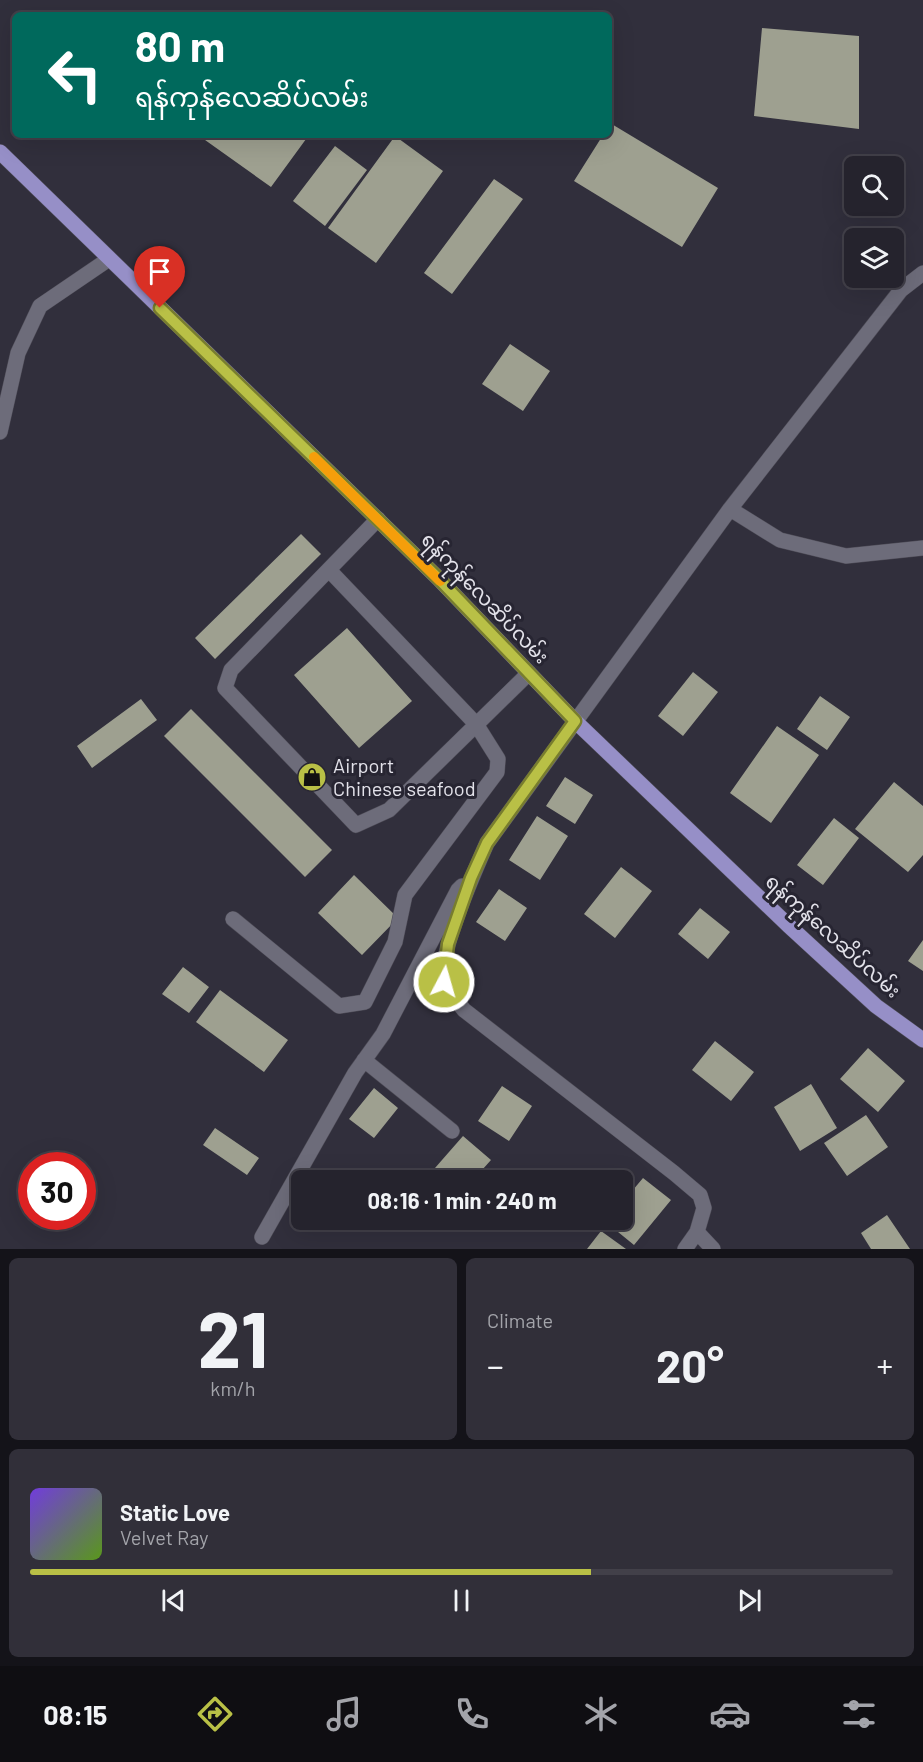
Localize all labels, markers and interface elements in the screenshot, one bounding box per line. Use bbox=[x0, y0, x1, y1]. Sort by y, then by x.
text: 80 m bbox=[135, 20, 225, 70]
icon: left bbox=[36, 36, 114, 114]
text: ရန်ကုန်လေဆိပ်လမ်း bbox=[135, 80, 369, 112]
map controls bbox=[844, 156, 904, 288]
button: search bbox=[844, 156, 904, 216]
button: layers bbox=[844, 228, 904, 288]
pin bbox=[134, 246, 185, 308]
icon: arrive bbox=[143, 255, 176, 288]
street label: ရန်ကုန်လေဆိပ်လမ်း bbox=[413, 526, 555, 672]
place label: Airport Chinese seafood bbox=[333, 753, 476, 800]
shop icon: Airport Chinese seafood bbox=[296, 761, 328, 793]
street label: ရန်ကုန်လေဆိပ်လမ်း bbox=[757, 868, 907, 1007]
position arrow bbox=[412, 950, 476, 1014]
speed limit sign: 30 bbox=[18, 1152, 96, 1230]
text: 08:16 · 1 min · 240 m bbox=[367, 1187, 557, 1213]
text: 21 bbox=[198, 1290, 268, 1384]
text: Climate bbox=[487, 1308, 553, 1332]
text: 20° bbox=[656, 1338, 724, 1392]
text: − bbox=[487, 1345, 504, 1385]
text: + bbox=[877, 1345, 893, 1385]
text: km/h bbox=[210, 1376, 256, 1400]
text: Static Love bbox=[120, 1499, 230, 1525]
text: Velvet Ray bbox=[120, 1525, 209, 1549]
icon: previous bbox=[157, 1584, 190, 1617]
icon: pause bbox=[445, 1584, 478, 1617]
icon: next bbox=[733, 1584, 766, 1617]
icon: directions bbox=[194, 1693, 236, 1735]
icon: music bbox=[323, 1693, 365, 1735]
icon: phone bbox=[451, 1693, 493, 1735]
icon: climate bbox=[580, 1693, 622, 1735]
icon: car bbox=[709, 1693, 751, 1735]
icon: filters bbox=[838, 1693, 880, 1735]
text: 08:15 bbox=[43, 1698, 107, 1730]

